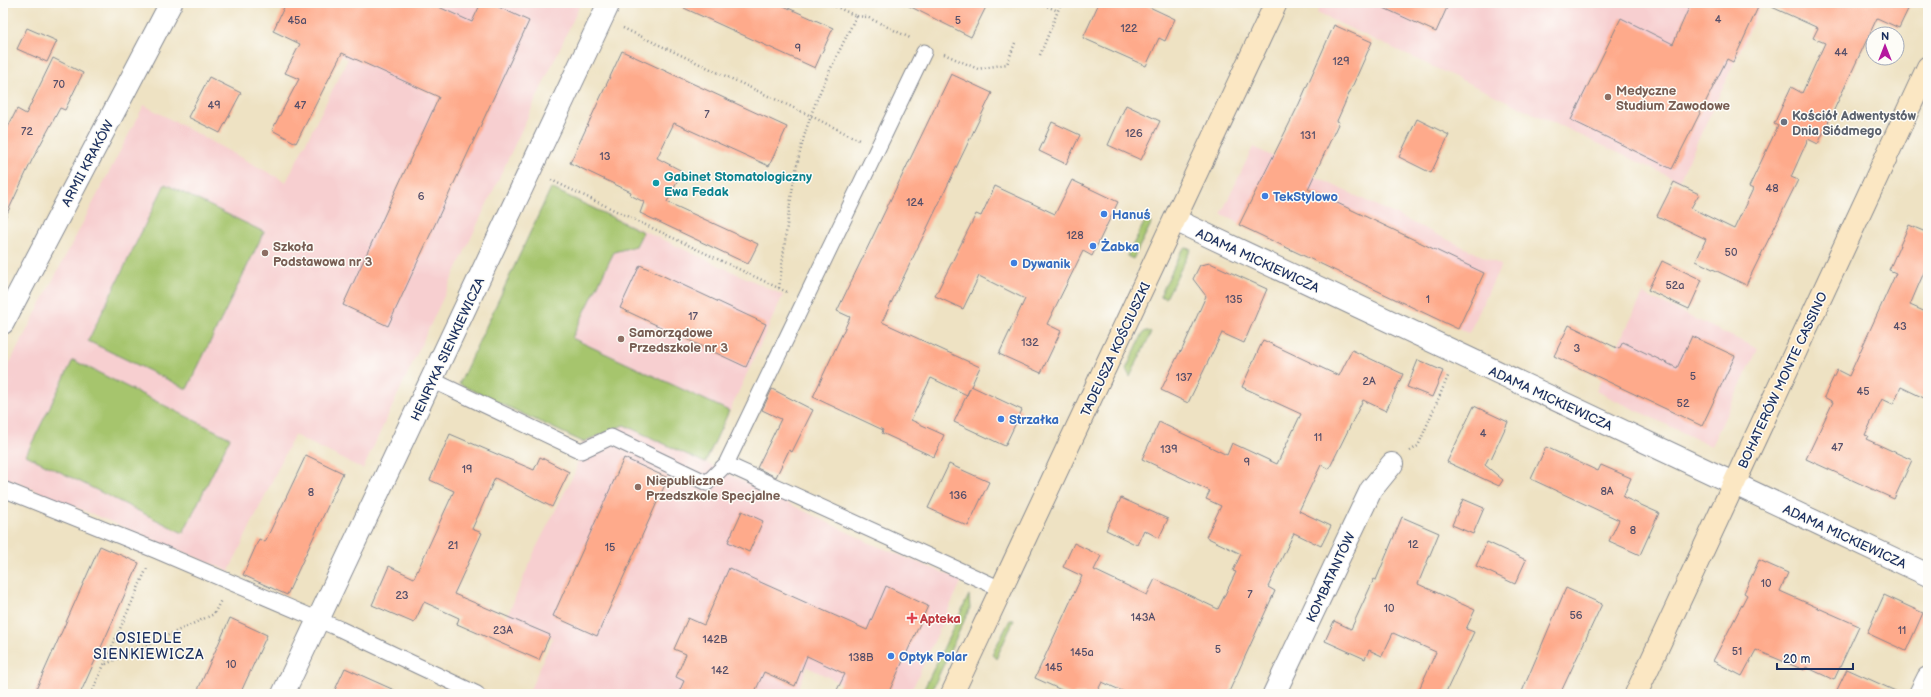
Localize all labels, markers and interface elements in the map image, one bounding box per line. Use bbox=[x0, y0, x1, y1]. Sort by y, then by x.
house number: 4 bbox=[1715, 13, 1722, 26]
house number: 45a bbox=[287, 14, 307, 27]
house number: 5 bbox=[955, 14, 961, 27]
house number: 122 bbox=[1120, 22, 1138, 35]
north arrow bbox=[1865, 26, 1905, 66]
text: N bbox=[1881, 30, 1889, 43]
house number: 9 bbox=[795, 42, 801, 55]
house number: 44 bbox=[1834, 46, 1848, 59]
house number: 129 bbox=[1332, 55, 1350, 68]
house number: 70 bbox=[53, 78, 65, 91]
place label: Medyczne Studium Zawodowe bbox=[1616, 83, 1731, 114]
marker: Medyczne Studium Zawodowe bbox=[1603, 92, 1613, 102]
house number: 49 bbox=[207, 99, 221, 112]
house number: 47 bbox=[294, 99, 307, 112]
house number: 7 bbox=[704, 108, 710, 121]
place label: Kościół Adwentystów Dnia Siódmego bbox=[1792, 108, 1916, 139]
street label: ARMII KRAKÓW bbox=[58, 117, 117, 209]
marker: Kościół Adwentystów Dnia Siódmego bbox=[1779, 117, 1789, 127]
house number: 72 bbox=[21, 125, 33, 138]
house number: 126 bbox=[1125, 127, 1143, 140]
house number: 131 bbox=[1300, 129, 1316, 142]
house number: 13 bbox=[599, 150, 611, 163]
place label: Gabinet Stomatologiczny Ewa Fedak bbox=[664, 169, 812, 200]
marker: Gabinet Stomatologiczny Ewa Fedak bbox=[651, 178, 661, 188]
house number: 48 bbox=[1765, 182, 1779, 195]
place label: TekStylowo bbox=[1273, 189, 1338, 205]
house number: 6 bbox=[418, 190, 425, 203]
marker: TekStylowo bbox=[1260, 191, 1270, 201]
house number: 124 bbox=[906, 196, 924, 209]
place label: Hanuś bbox=[1112, 207, 1151, 223]
marker: Hanuś bbox=[1099, 209, 1109, 219]
street label: ADAMA MICKIEWICZA bbox=[1193, 225, 1322, 297]
house number: 128 bbox=[1066, 229, 1084, 242]
place label: Żabka bbox=[1101, 238, 1139, 255]
place label: Szkoła Podstawowa nr 3 bbox=[273, 239, 373, 270]
marker: Żabka bbox=[1088, 241, 1098, 251]
house number: 50 bbox=[1725, 246, 1738, 259]
marker: Szkoła Podstawowa nr 3 bbox=[260, 248, 270, 258]
place label: Dywanik bbox=[1022, 256, 1070, 272]
marker: Dywanik bbox=[1009, 258, 1019, 268]
street label: HENRYKA SIENKIEWICZA bbox=[408, 275, 488, 424]
street label: TADEUSZA KOŚCIUSZKI bbox=[1077, 279, 1154, 419]
house number: 52a bbox=[1665, 279, 1685, 292]
street label: BOHATERÓW MONTE CASSINO bbox=[1734, 289, 1831, 471]
house number: 135 bbox=[1225, 293, 1243, 306]
house number: 1 bbox=[1426, 293, 1430, 306]
house number: 17 bbox=[688, 310, 698, 323]
house number: 43 bbox=[1893, 320, 1907, 333]
place label: Samorządowe Przedszkole nr 3 bbox=[629, 325, 728, 356]
marker: Samorządowe Przedszkole nr 3 bbox=[616, 334, 626, 344]
house number: 132 bbox=[1021, 336, 1039, 349]
house number: 3 bbox=[1574, 342, 1581, 355]
street label: ADAMA MICKIEWICZA bbox=[1486, 363, 1615, 435]
house number: 5 bbox=[1690, 370, 1696, 383]
house number: 137 bbox=[1176, 371, 1193, 384]
house number: 2A bbox=[1362, 375, 1376, 388]
house number: 45 bbox=[1856, 385, 1870, 398]
house number: 52 bbox=[1677, 397, 1690, 410]
place label: Strzałka bbox=[1009, 412, 1059, 428]
marker: Strzałka bbox=[996, 414, 1006, 424]
house number: 4 bbox=[1480, 427, 1487, 440]
house number: 11 bbox=[1314, 431, 1322, 444]
house number: 47 bbox=[1831, 441, 1844, 454]
house number: 139 bbox=[1160, 443, 1178, 456]
house number: 9 bbox=[1244, 456, 1250, 469]
house number: 19 bbox=[462, 463, 472, 476]
place label: Niepubliczne Przedszkole Specjalne bbox=[646, 473, 781, 504]
marker: Niepubliczne Przedszkole Specjalne bbox=[633, 482, 643, 492]
house number: 8A bbox=[1600, 485, 1614, 498]
house number: 8 bbox=[308, 486, 314, 499]
house number: 136 bbox=[949, 489, 967, 502]
street label: ADAMA MICKIEWICZA bbox=[1780, 501, 1909, 573]
house number: 8 bbox=[1630, 524, 1636, 537]
street label: KOMBATANTÓW bbox=[1302, 529, 1359, 625]
house number: 12 bbox=[1408, 538, 1419, 551]
house number: 21 bbox=[448, 539, 458, 552]
house number: 15 bbox=[605, 541, 615, 554]
house number: 10 bbox=[1761, 577, 1772, 590]
house number: 7 bbox=[1247, 588, 1253, 601]
house number: 23 bbox=[395, 589, 409, 602]
house number: 10 bbox=[1384, 602, 1395, 615]
house number: 56 bbox=[1569, 609, 1583, 622]
place label: Apteka bbox=[919, 611, 961, 627]
house number: 143A bbox=[1131, 611, 1156, 624]
marker: Apteka bbox=[907, 613, 917, 623]
house number: 23A bbox=[493, 624, 513, 637]
house number: 11 bbox=[1898, 624, 1906, 637]
district label: OSIEDLE SIENKIEWICZA bbox=[93, 630, 205, 663]
house number: 142B bbox=[703, 633, 728, 646]
house number: 5 bbox=[1215, 643, 1221, 656]
house number: 51 bbox=[1732, 645, 1742, 658]
scale bar bbox=[1777, 645, 1853, 671]
house number: 145a bbox=[1070, 646, 1094, 659]
place label: Optyk Polar bbox=[899, 649, 968, 665]
house number: 138B bbox=[849, 651, 874, 664]
marker: Optyk Polar bbox=[886, 651, 896, 661]
text: 20 m bbox=[1783, 652, 1810, 667]
house number: 10 bbox=[226, 658, 237, 671]
house number: 145 bbox=[1045, 661, 1063, 674]
house number: 142 bbox=[711, 664, 729, 677]

